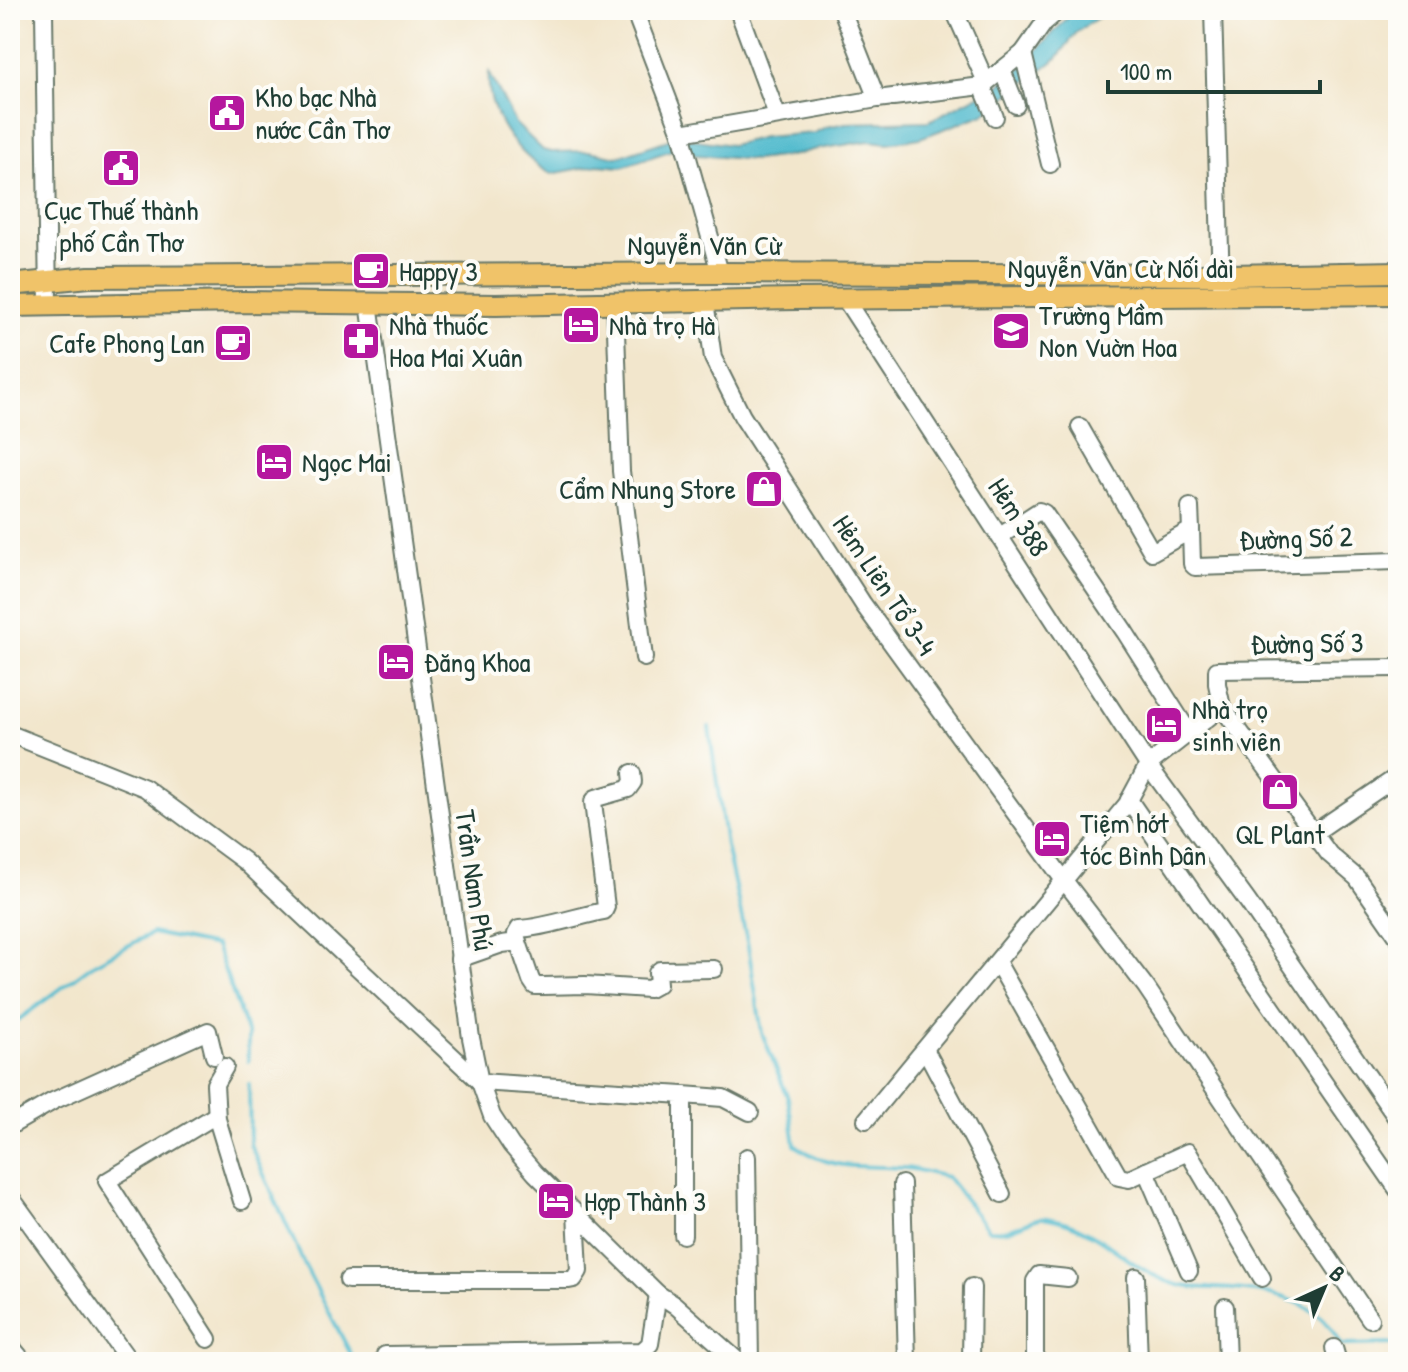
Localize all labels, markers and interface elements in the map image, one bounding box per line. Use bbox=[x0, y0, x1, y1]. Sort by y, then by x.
scale bar bbox=[1108, 44, 1320, 94]
text: 100 m bbox=[1120, 55, 1172, 87]
place label: Kho bạc Nhà nước Cần Thơ bbox=[255, 78, 391, 148]
public building icon: Kho bạc Nhà nước Cần Thơ bbox=[206, 92, 248, 134]
public building icon: Cục Thuế thành phố Cần Thơ bbox=[100, 147, 142, 189]
place label: Cục Thuế thành phố Cần Thơ bbox=[44, 191, 198, 261]
street label: Nguyễn Văn Cừ bbox=[628, 226, 783, 264]
street label: Nguyễn Văn Cừ Nối dài bbox=[1008, 249, 1234, 287]
cafe icon: Happy 3 bbox=[350, 250, 392, 292]
place label: Happy 3 bbox=[399, 252, 478, 290]
place label: Trường Mầm Non Vuờn Hoa bbox=[1039, 296, 1177, 366]
hotel icon: Nhà trọ Hà bbox=[560, 304, 602, 346]
place label: Nhà thuốc Hoa Mai Xuân bbox=[389, 306, 523, 376]
place label: Nhà trọ Hà bbox=[609, 306, 715, 344]
school or university icon: Trường Mầm Non Vuờn Hoa bbox=[990, 310, 1032, 352]
pharmacy icon: Nhà thuốc Hoa Mai Xuân bbox=[340, 320, 382, 362]
cafe icon: Cafe Phong Lan bbox=[212, 322, 254, 364]
place label: Cafe Phong Lan bbox=[49, 324, 205, 362]
hotel icon: Ngọc Mai bbox=[253, 441, 295, 483]
place label: Ngọc Mai bbox=[302, 443, 392, 481]
shop icon: Cẩm Nhung Store bbox=[743, 468, 785, 510]
place label: Cẩm Nhung Store bbox=[559, 470, 736, 508]
street label: Hẻm 388 bbox=[980, 470, 1058, 564]
street label: Hẻm Liên Tổ 3-4 bbox=[824, 507, 946, 663]
street label: Đường Số 2 bbox=[1239, 517, 1353, 559]
street label: Đường Số 3 bbox=[1250, 623, 1364, 663]
hotel icon: Đăng Khoa bbox=[375, 641, 417, 683]
place label: Đăng Khoa bbox=[424, 643, 531, 681]
place label: Nhà trọ sinh viên bbox=[1192, 690, 1281, 760]
hotel icon: Nhà trọ sinh viên bbox=[1143, 704, 1185, 746]
shop icon: QL Plant bbox=[1259, 771, 1301, 813]
place label: Tiệm hớt tóc Bình Dân bbox=[1080, 804, 1206, 874]
street label: Trần Nam Phú bbox=[446, 807, 504, 953]
place label: QL Plant bbox=[1235, 815, 1325, 853]
hotel icon: Tiệm hớt tóc Bình Dân bbox=[1031, 818, 1073, 860]
hotel icon: Hợp Thành 3 bbox=[535, 1180, 577, 1222]
place label: Hợp Thành 3 bbox=[584, 1182, 706, 1220]
north arrow bbox=[1284, 1248, 1364, 1328]
text: B bbox=[1323, 1259, 1352, 1288]

